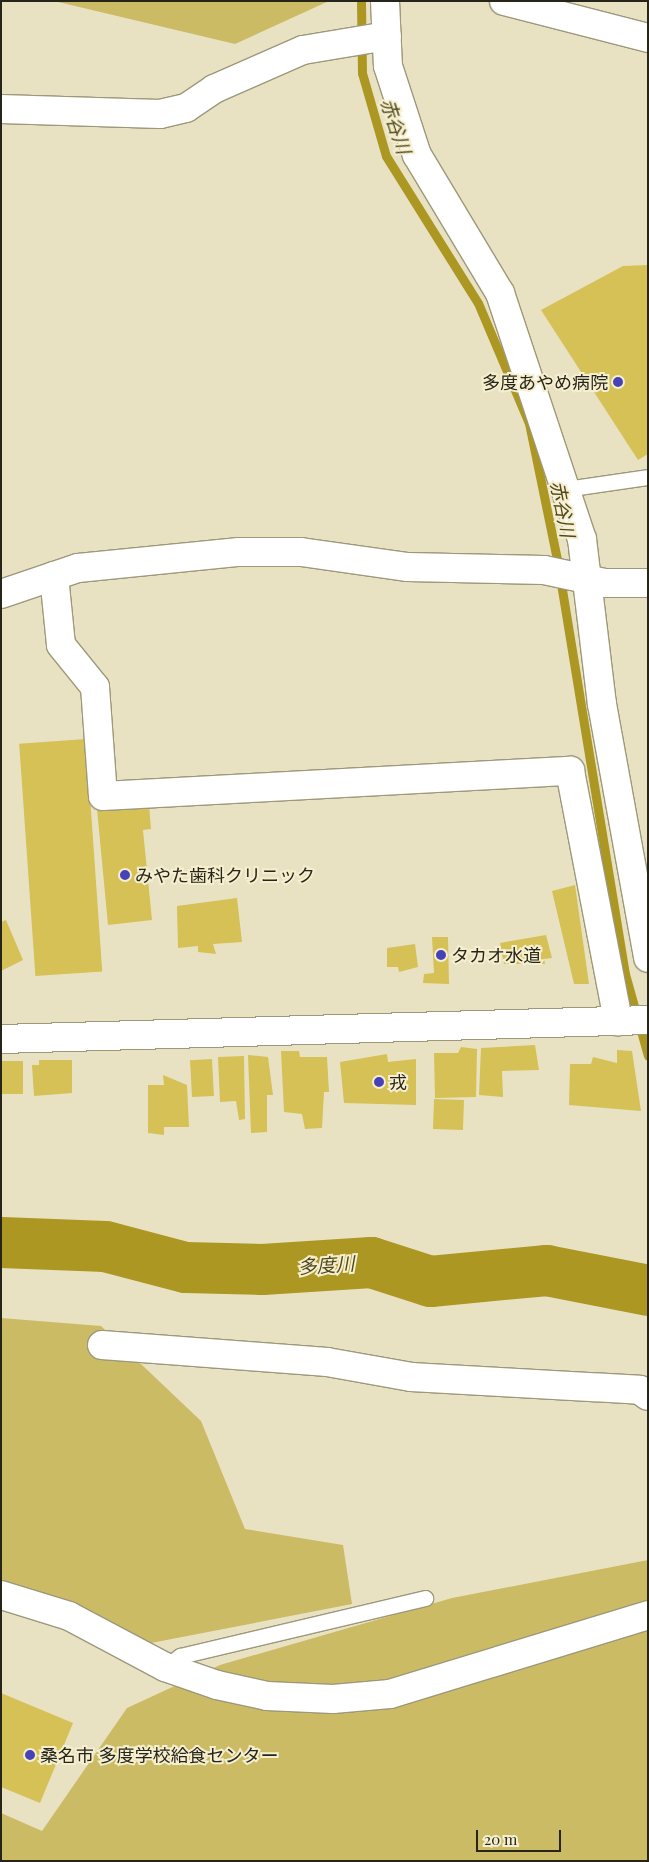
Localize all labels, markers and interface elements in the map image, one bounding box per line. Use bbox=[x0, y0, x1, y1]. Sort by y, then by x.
water label: 赤谷川 bbox=[376, 95, 416, 157]
place label: 多度あやめ病院 bbox=[482, 371, 608, 393]
marker: 多度あやめ病院 bbox=[612, 376, 624, 388]
water label: 赤谷川 bbox=[546, 479, 580, 539]
place label: みやた歯科クリニック bbox=[135, 864, 315, 886]
marker: みやた歯科クリニック bbox=[119, 869, 131, 881]
place label: タカオ水道 bbox=[451, 944, 541, 966]
marker: タカオ水道 bbox=[435, 949, 447, 961]
place label: 戎 bbox=[389, 1071, 407, 1093]
marker: 戎 bbox=[373, 1076, 385, 1088]
water label: 多度川 bbox=[297, 1252, 355, 1278]
place label: 桑名市 多度学校給食センター bbox=[40, 1744, 278, 1766]
marker: 桑名市 多度学校給食センター bbox=[24, 1749, 36, 1761]
scale bar bbox=[479, 1820, 564, 1852]
text: 20 m bbox=[484, 1829, 517, 1849]

